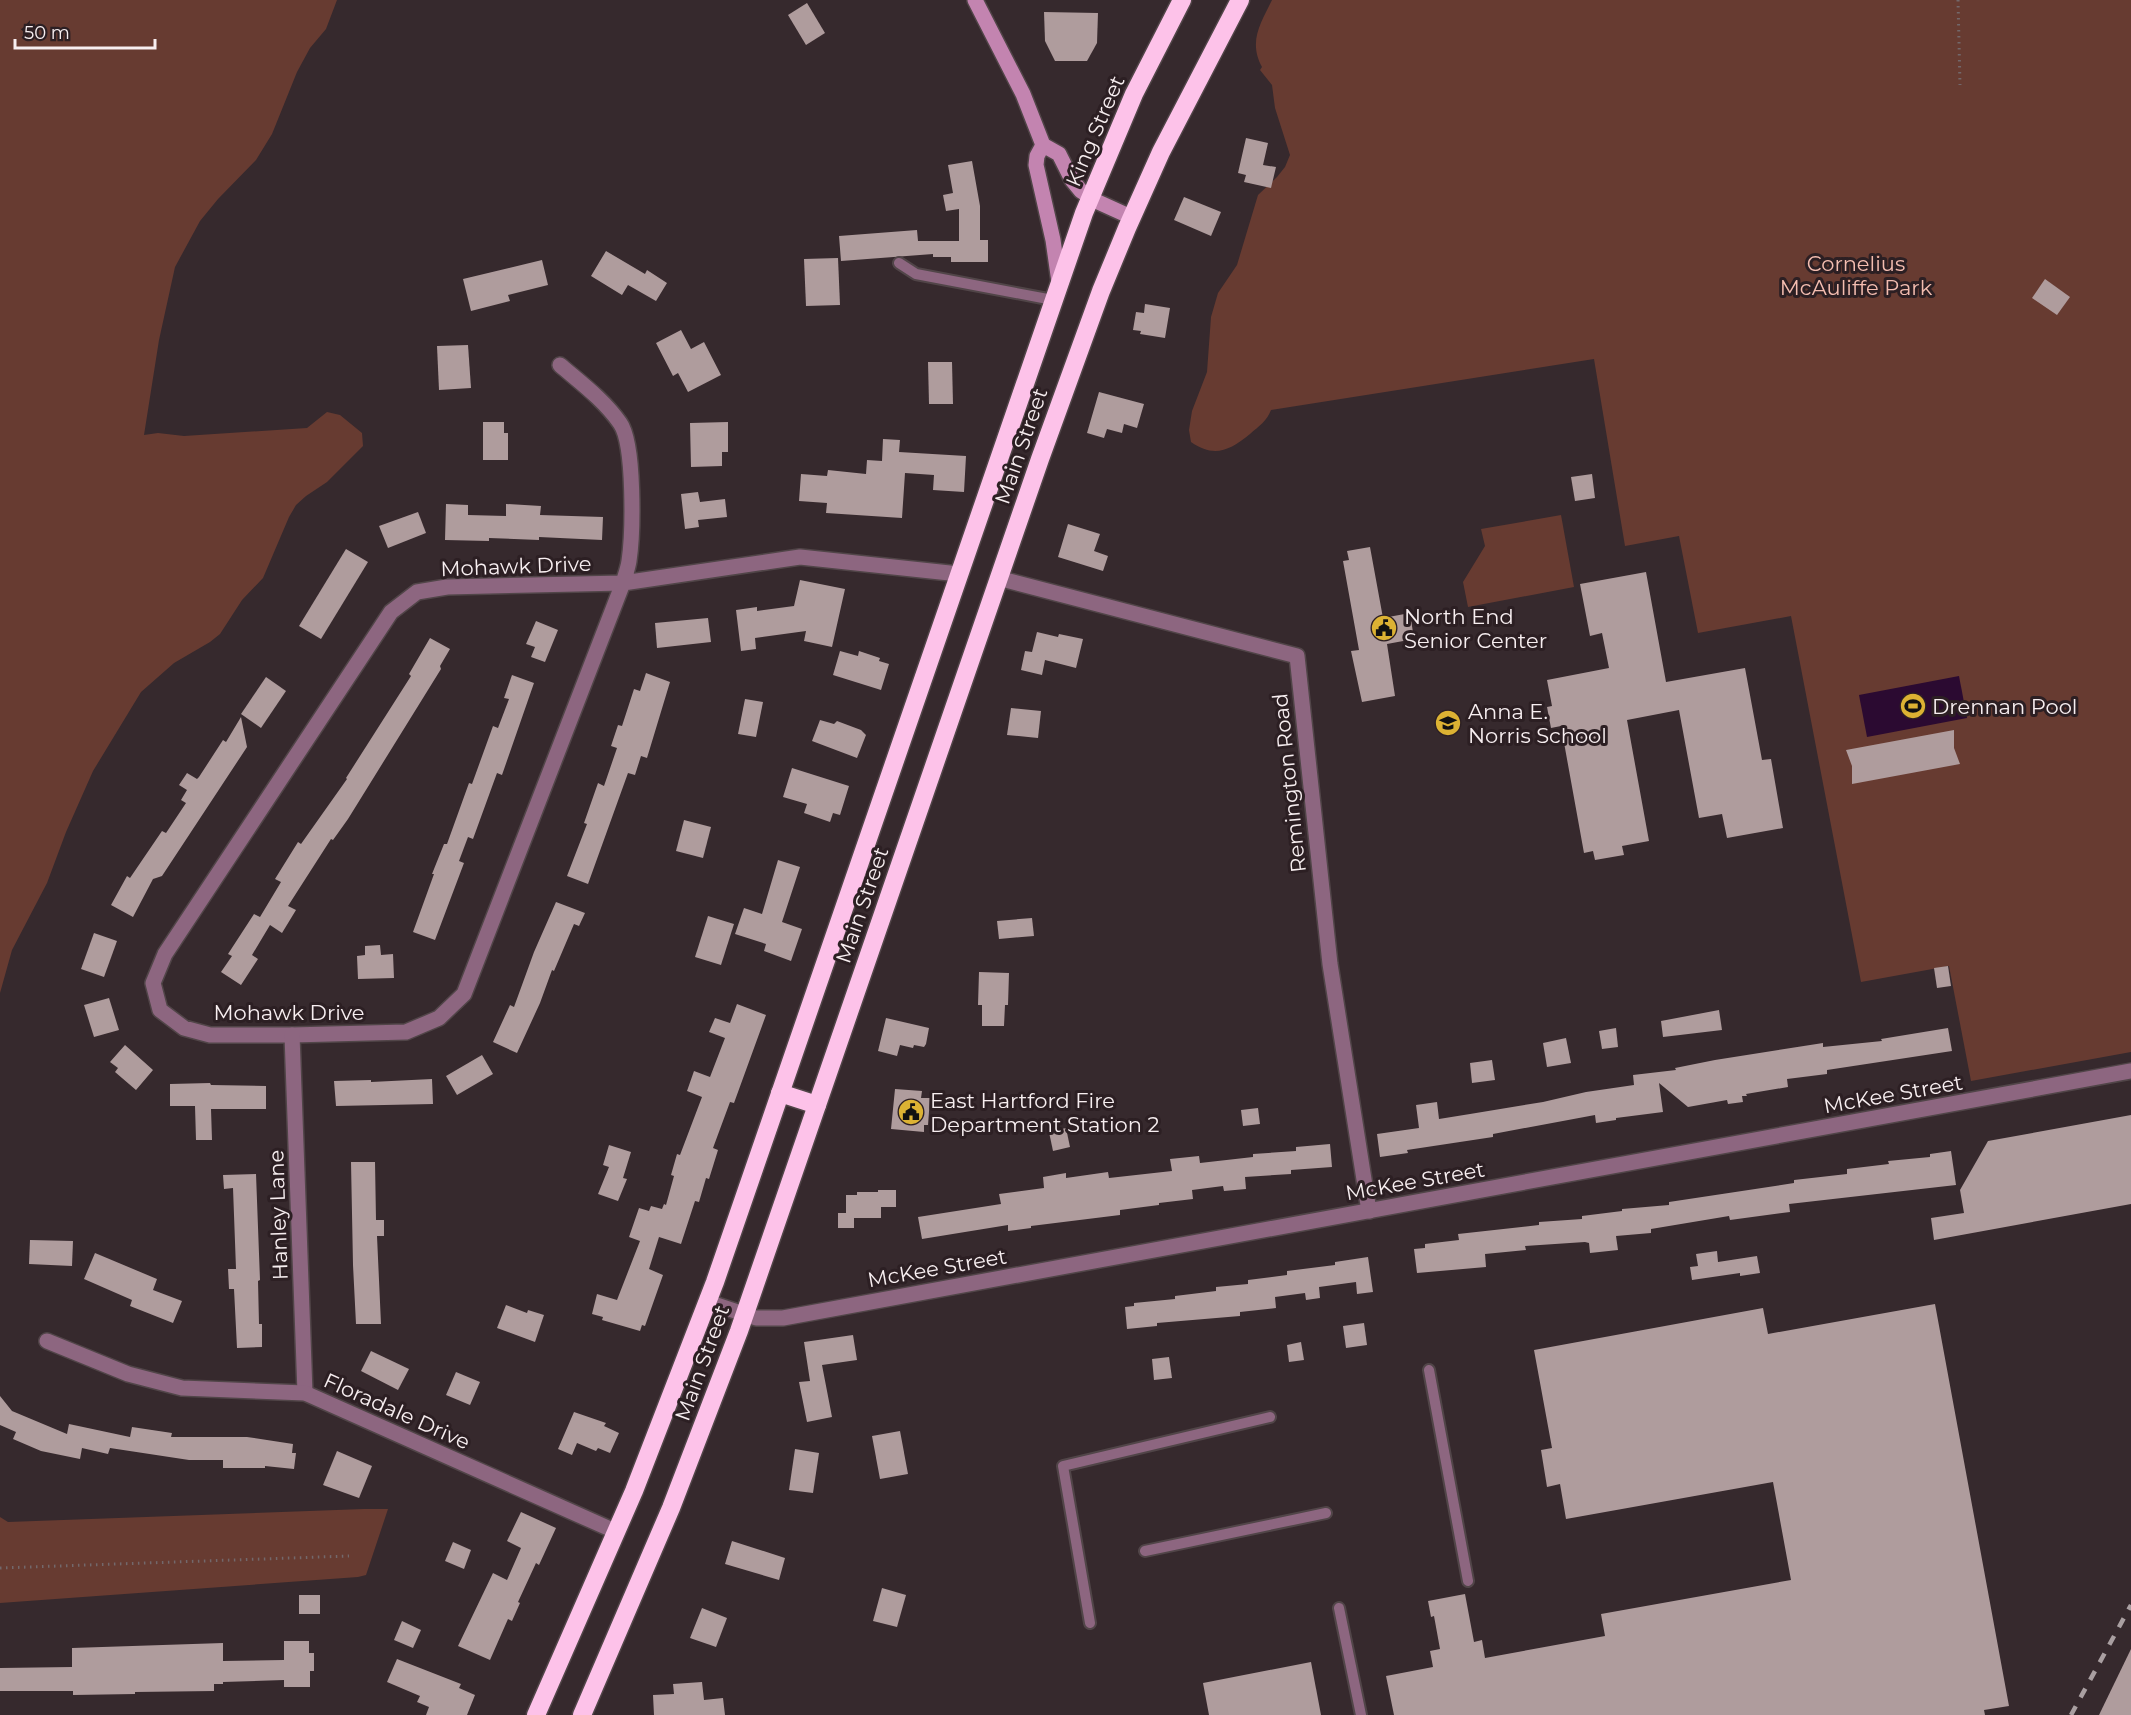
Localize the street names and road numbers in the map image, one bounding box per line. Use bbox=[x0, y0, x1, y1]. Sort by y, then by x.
street label: King Street bbox=[1060, 72, 1130, 190]
street label: Main Street bbox=[989, 385, 1053, 507]
street label: Mohawk Drive bbox=[440, 551, 592, 581]
street label: Remington Road bbox=[1267, 692, 1311, 874]
street label: Main Street bbox=[830, 844, 894, 966]
street label: Mohawk Drive bbox=[213, 1000, 365, 1025]
street label: McKee Street bbox=[1822, 1069, 1964, 1119]
street label: Hanley Lane bbox=[263, 1149, 293, 1281]
street label: McKee Street bbox=[1344, 1156, 1486, 1206]
street label: McKee Street bbox=[866, 1243, 1008, 1293]
street label: Main Street bbox=[670, 1302, 734, 1424]
street label: Floradale Drive bbox=[320, 1368, 474, 1454]

